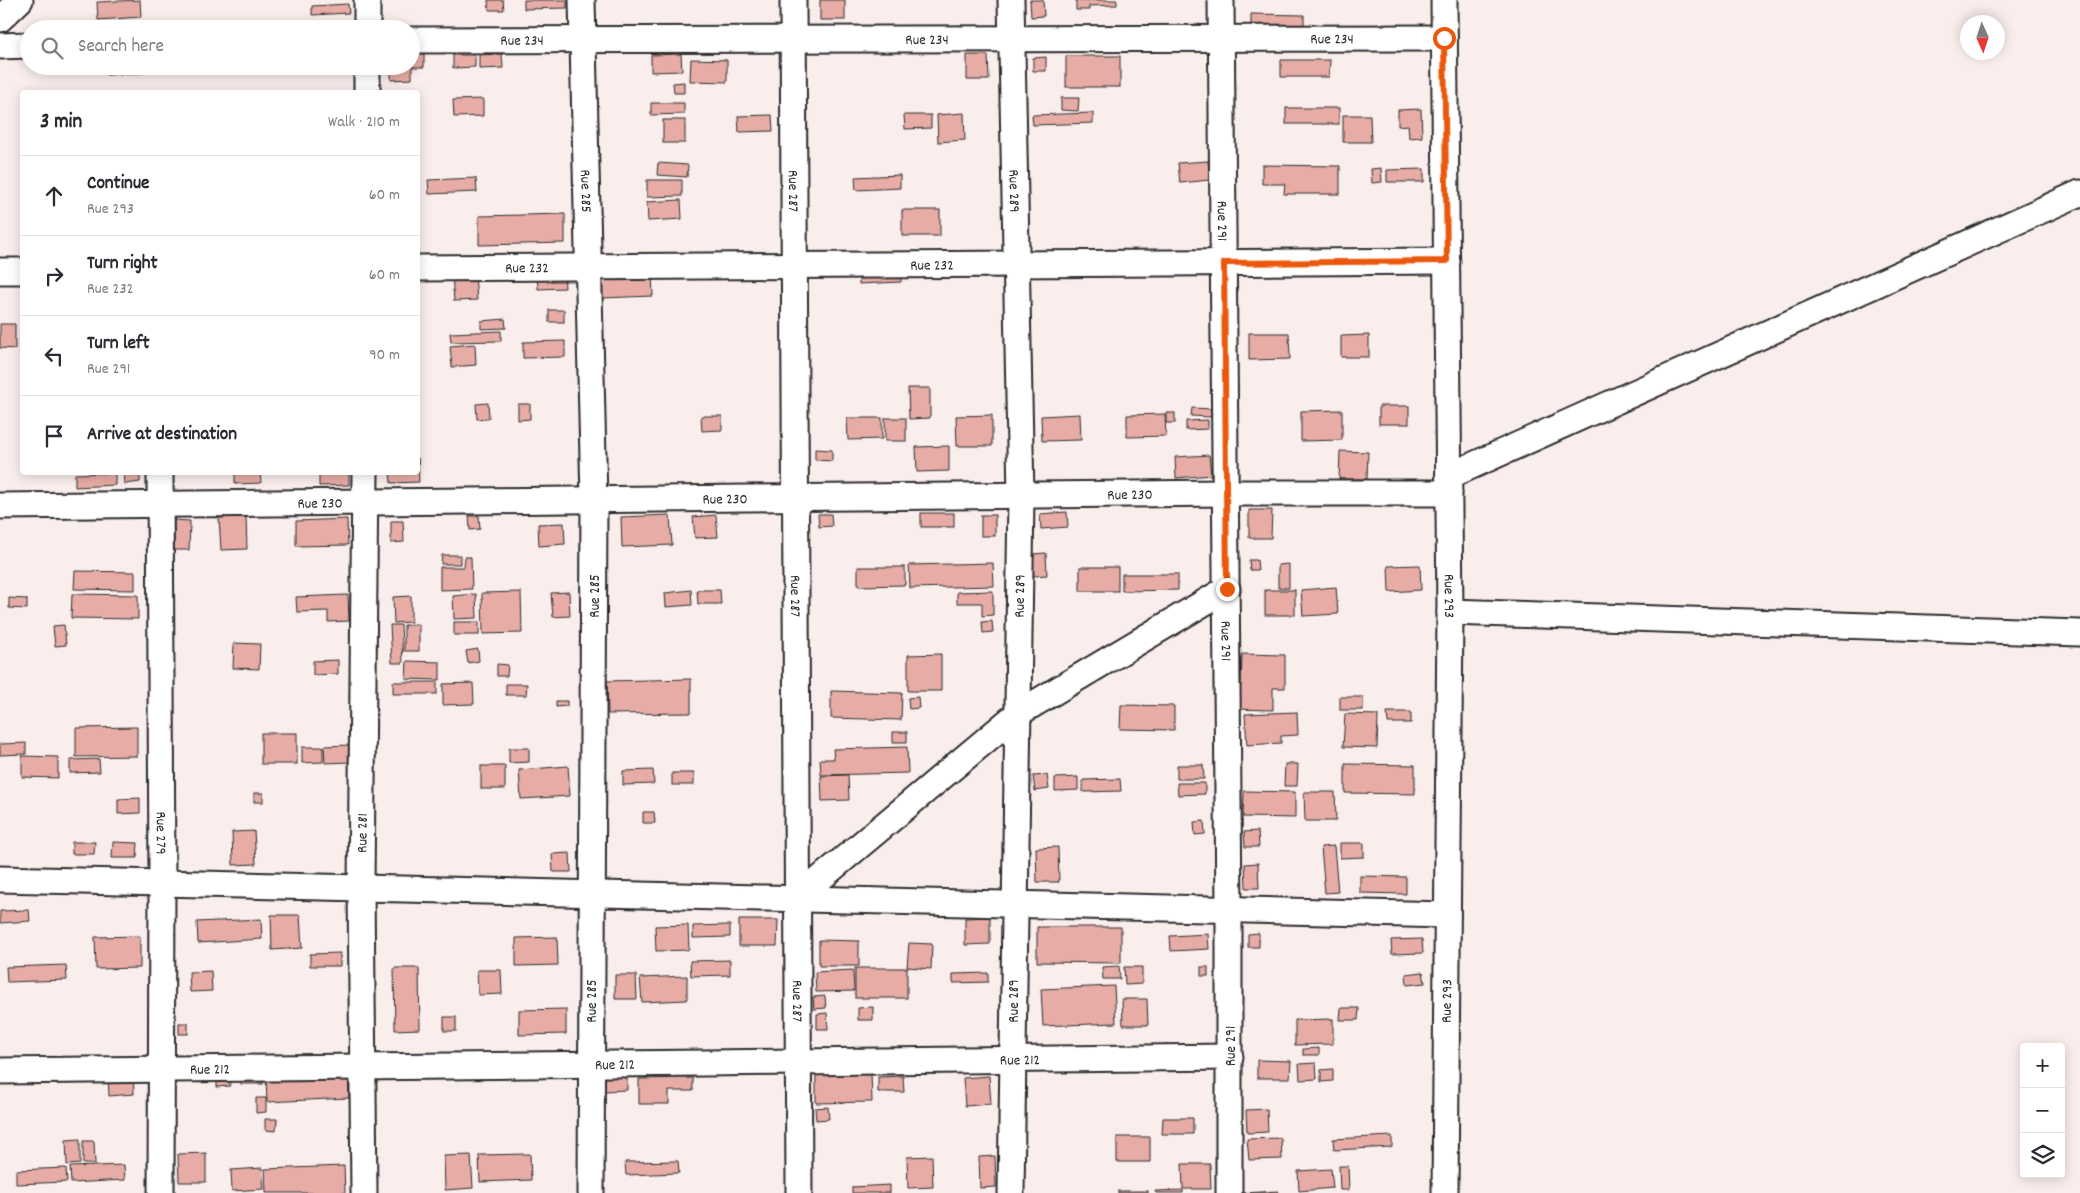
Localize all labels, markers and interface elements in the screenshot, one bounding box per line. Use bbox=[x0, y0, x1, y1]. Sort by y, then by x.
north arrow bbox=[1960, 15, 2005, 60]
search box bbox=[20, 20, 420, 75]
route start bbox=[1433, 27, 1456, 50]
street label: Rue 234 bbox=[1310, 29, 1354, 51]
street label: Rue 234 bbox=[905, 30, 949, 52]
street label: Rue 234 bbox=[500, 31, 544, 53]
icon: search bbox=[38, 34, 66, 62]
text: Search here bbox=[78, 34, 164, 61]
text: 3 min bbox=[40, 108, 82, 138]
text: Walk · 210 m bbox=[328, 111, 400, 134]
street label: Rue 285 bbox=[573, 169, 596, 213]
street label: Rue 289 bbox=[1001, 169, 1024, 213]
street label: Rue 287 bbox=[781, 170, 803, 212]
text: Continue bbox=[87, 171, 149, 198]
icon: ahead bbox=[40, 182, 68, 210]
text: 60 m bbox=[369, 184, 400, 207]
text: Rue 293 bbox=[87, 198, 134, 221]
street label: Rue 291 bbox=[1210, 201, 1232, 241]
text: Turn right bbox=[87, 251, 158, 278]
street label: Rue 232 bbox=[910, 255, 954, 278]
street label: Rue 232 bbox=[505, 258, 549, 280]
icon: right bbox=[40, 262, 68, 290]
text: 60 m bbox=[369, 264, 400, 287]
text: Rue 232 bbox=[87, 278, 133, 301]
text: Turn left bbox=[87, 331, 150, 358]
icon: left bbox=[40, 342, 68, 370]
text: 90 m bbox=[369, 344, 400, 367]
text: Rue 291 bbox=[87, 358, 130, 381]
icon: arrive bbox=[40, 422, 68, 450]
text: Arrive at destination bbox=[87, 422, 237, 449]
street label: Rue 230 bbox=[1107, 485, 1153, 507]
street label: Rue 230 bbox=[702, 489, 748, 512]
street label: Rue 230 bbox=[297, 493, 343, 516]
street label: Rue 285 bbox=[585, 574, 607, 618]
street label: Rue 289 bbox=[1010, 574, 1032, 618]
street label: Rue 293 bbox=[1437, 574, 1459, 618]
street label: Rue 287 bbox=[783, 575, 805, 617]
route end bbox=[1216, 578, 1239, 601]
street label: Rue 291 bbox=[1213, 621, 1236, 661]
street label: Rue 279 bbox=[149, 811, 171, 855]
street label: Rue 281 bbox=[352, 813, 375, 853]
street label: Rue 285 bbox=[582, 979, 604, 1023]
street label: Rue 289 bbox=[1004, 979, 1026, 1023]
street label: Rue 293 bbox=[1437, 979, 1459, 1023]
street label: Rue 287 bbox=[785, 980, 807, 1022]
street label: Rue 291 bbox=[1221, 1026, 1243, 1066]
map controls bbox=[2020, 1043, 2065, 1178]
button: + bbox=[2020, 1043, 2065, 1088]
street label: Rue 212 bbox=[1000, 1050, 1040, 1073]
street label: Rue 212 bbox=[595, 1055, 635, 1077]
street label: Rue 212 bbox=[190, 1059, 230, 1082]
button: − bbox=[2020, 1088, 2065, 1133]
button: layers bbox=[2020, 1133, 2065, 1178]

